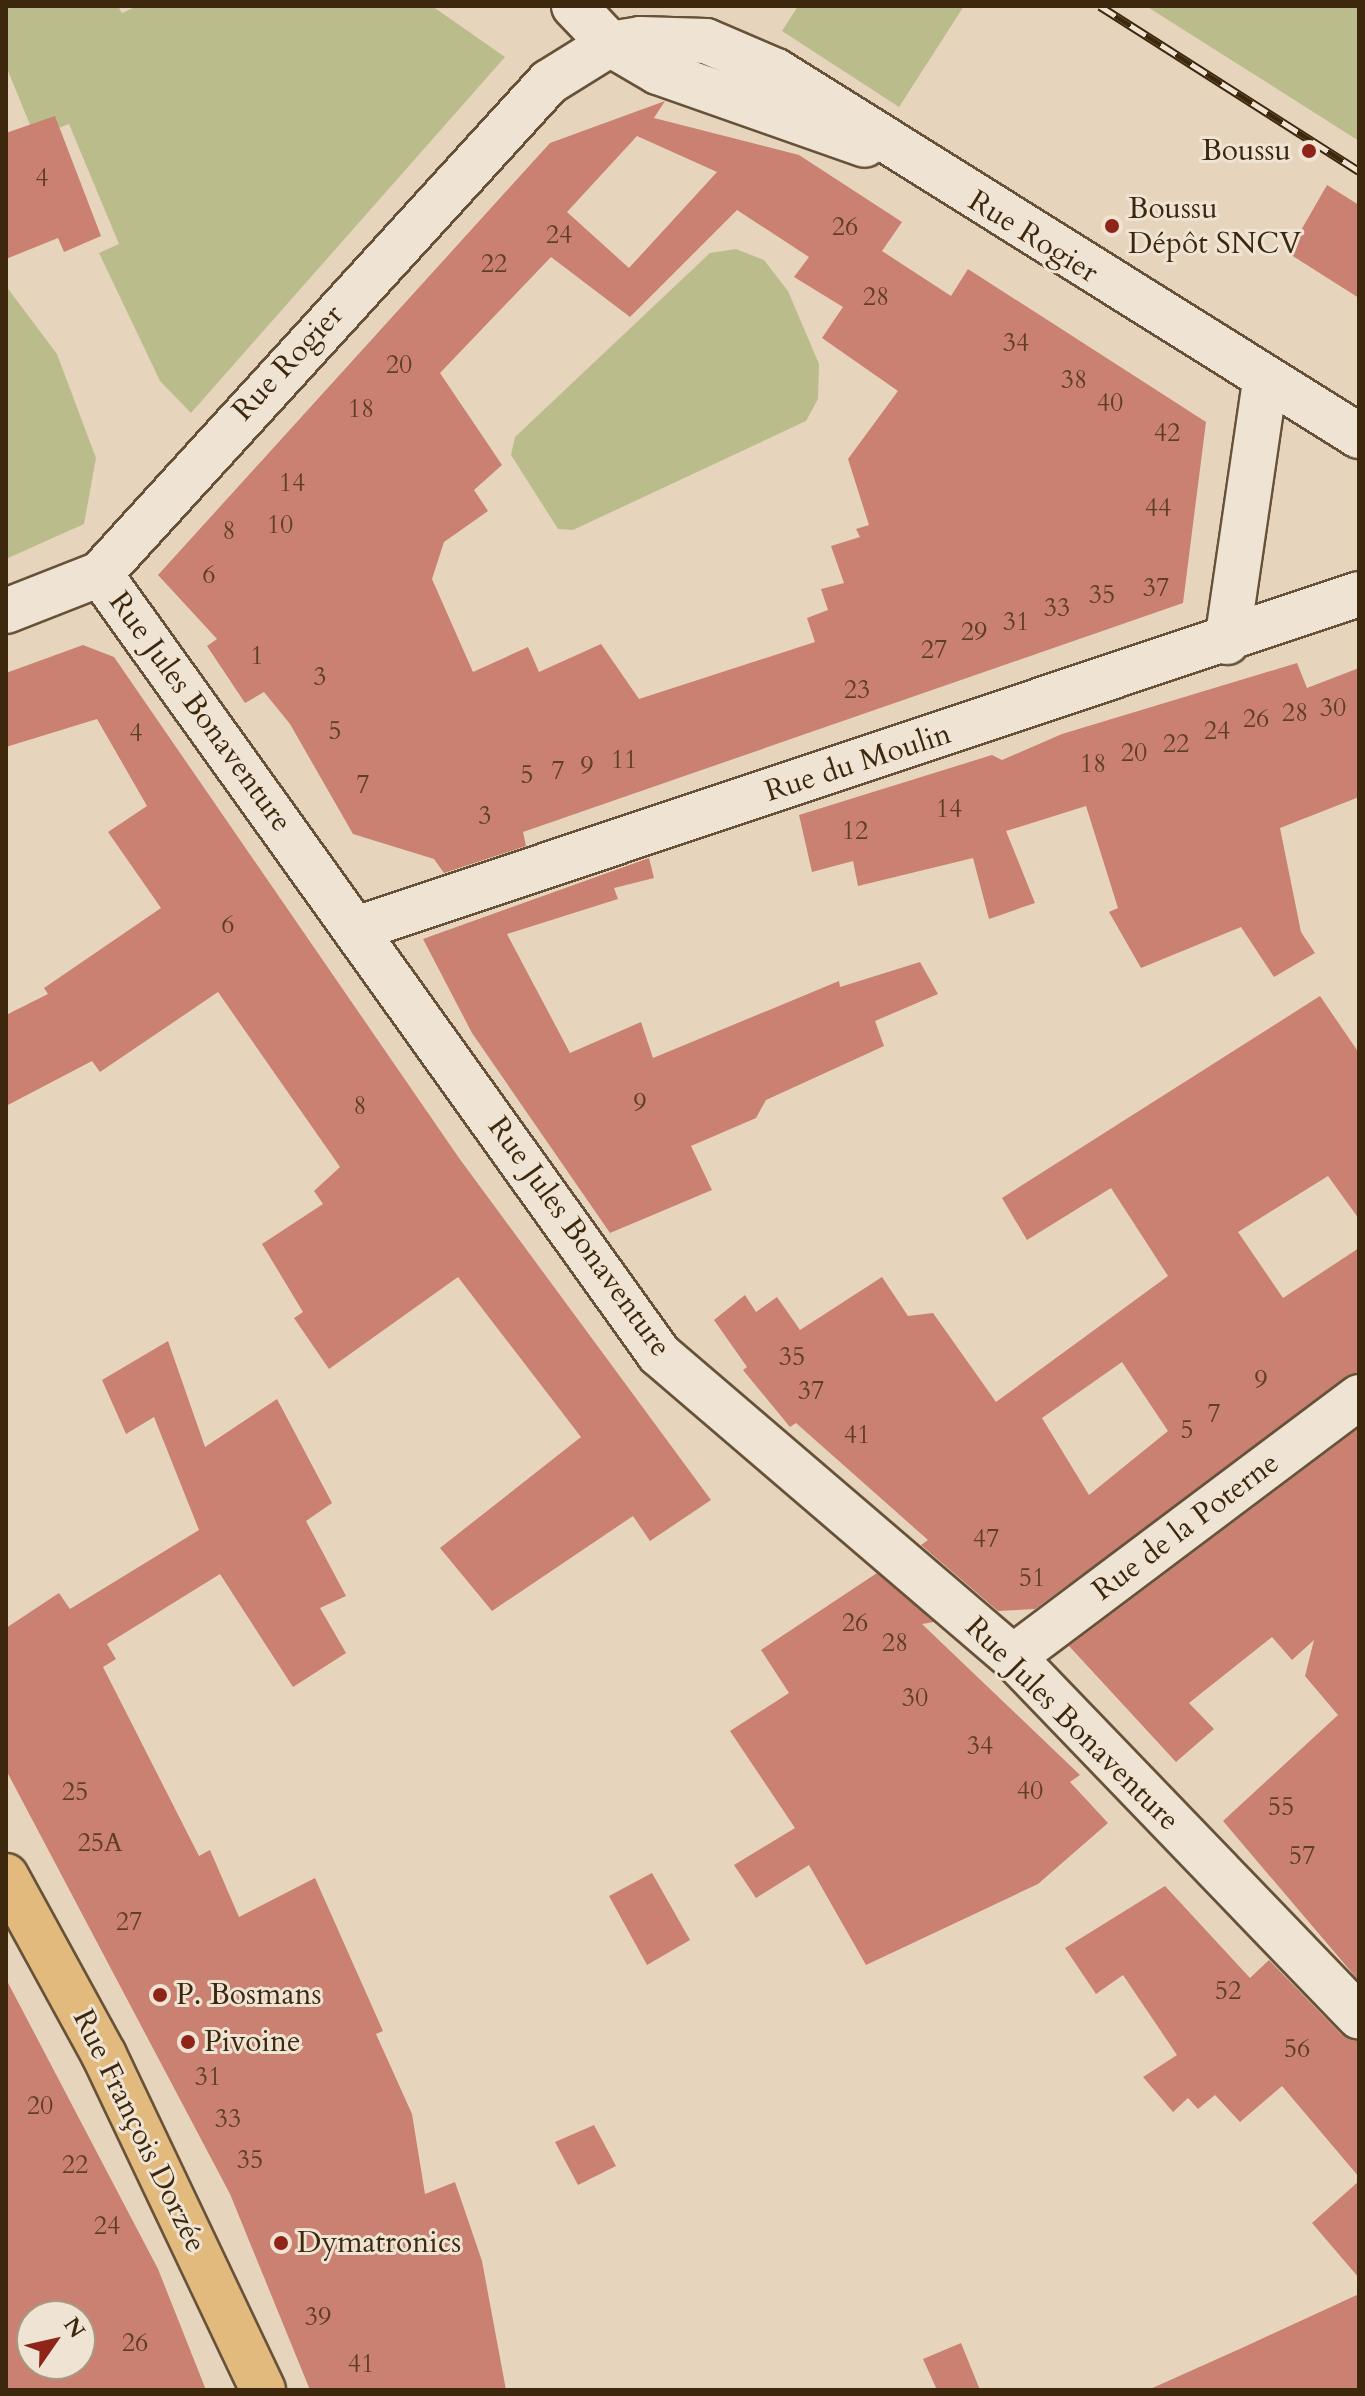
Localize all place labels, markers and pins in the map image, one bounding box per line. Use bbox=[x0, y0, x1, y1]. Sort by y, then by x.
place label: Boussu bbox=[1201, 133, 1291, 169]
marker: Boussu bbox=[1298, 140, 1320, 162]
place label: Boussu Dépôt SNCV bbox=[1128, 191, 1301, 262]
marker: Boussu Dépôt SNCV bbox=[1103, 217, 1121, 235]
place label: P. Bosmans bbox=[176, 1977, 321, 2013]
marker: P. Bosmans bbox=[151, 1986, 169, 2004]
place label: Pivoine bbox=[204, 2024, 301, 2060]
marker: Pivoine bbox=[179, 2033, 197, 2051]
place label: Dymatronics bbox=[297, 2225, 461, 2261]
marker: Dymatronics bbox=[272, 2234, 290, 2252]

